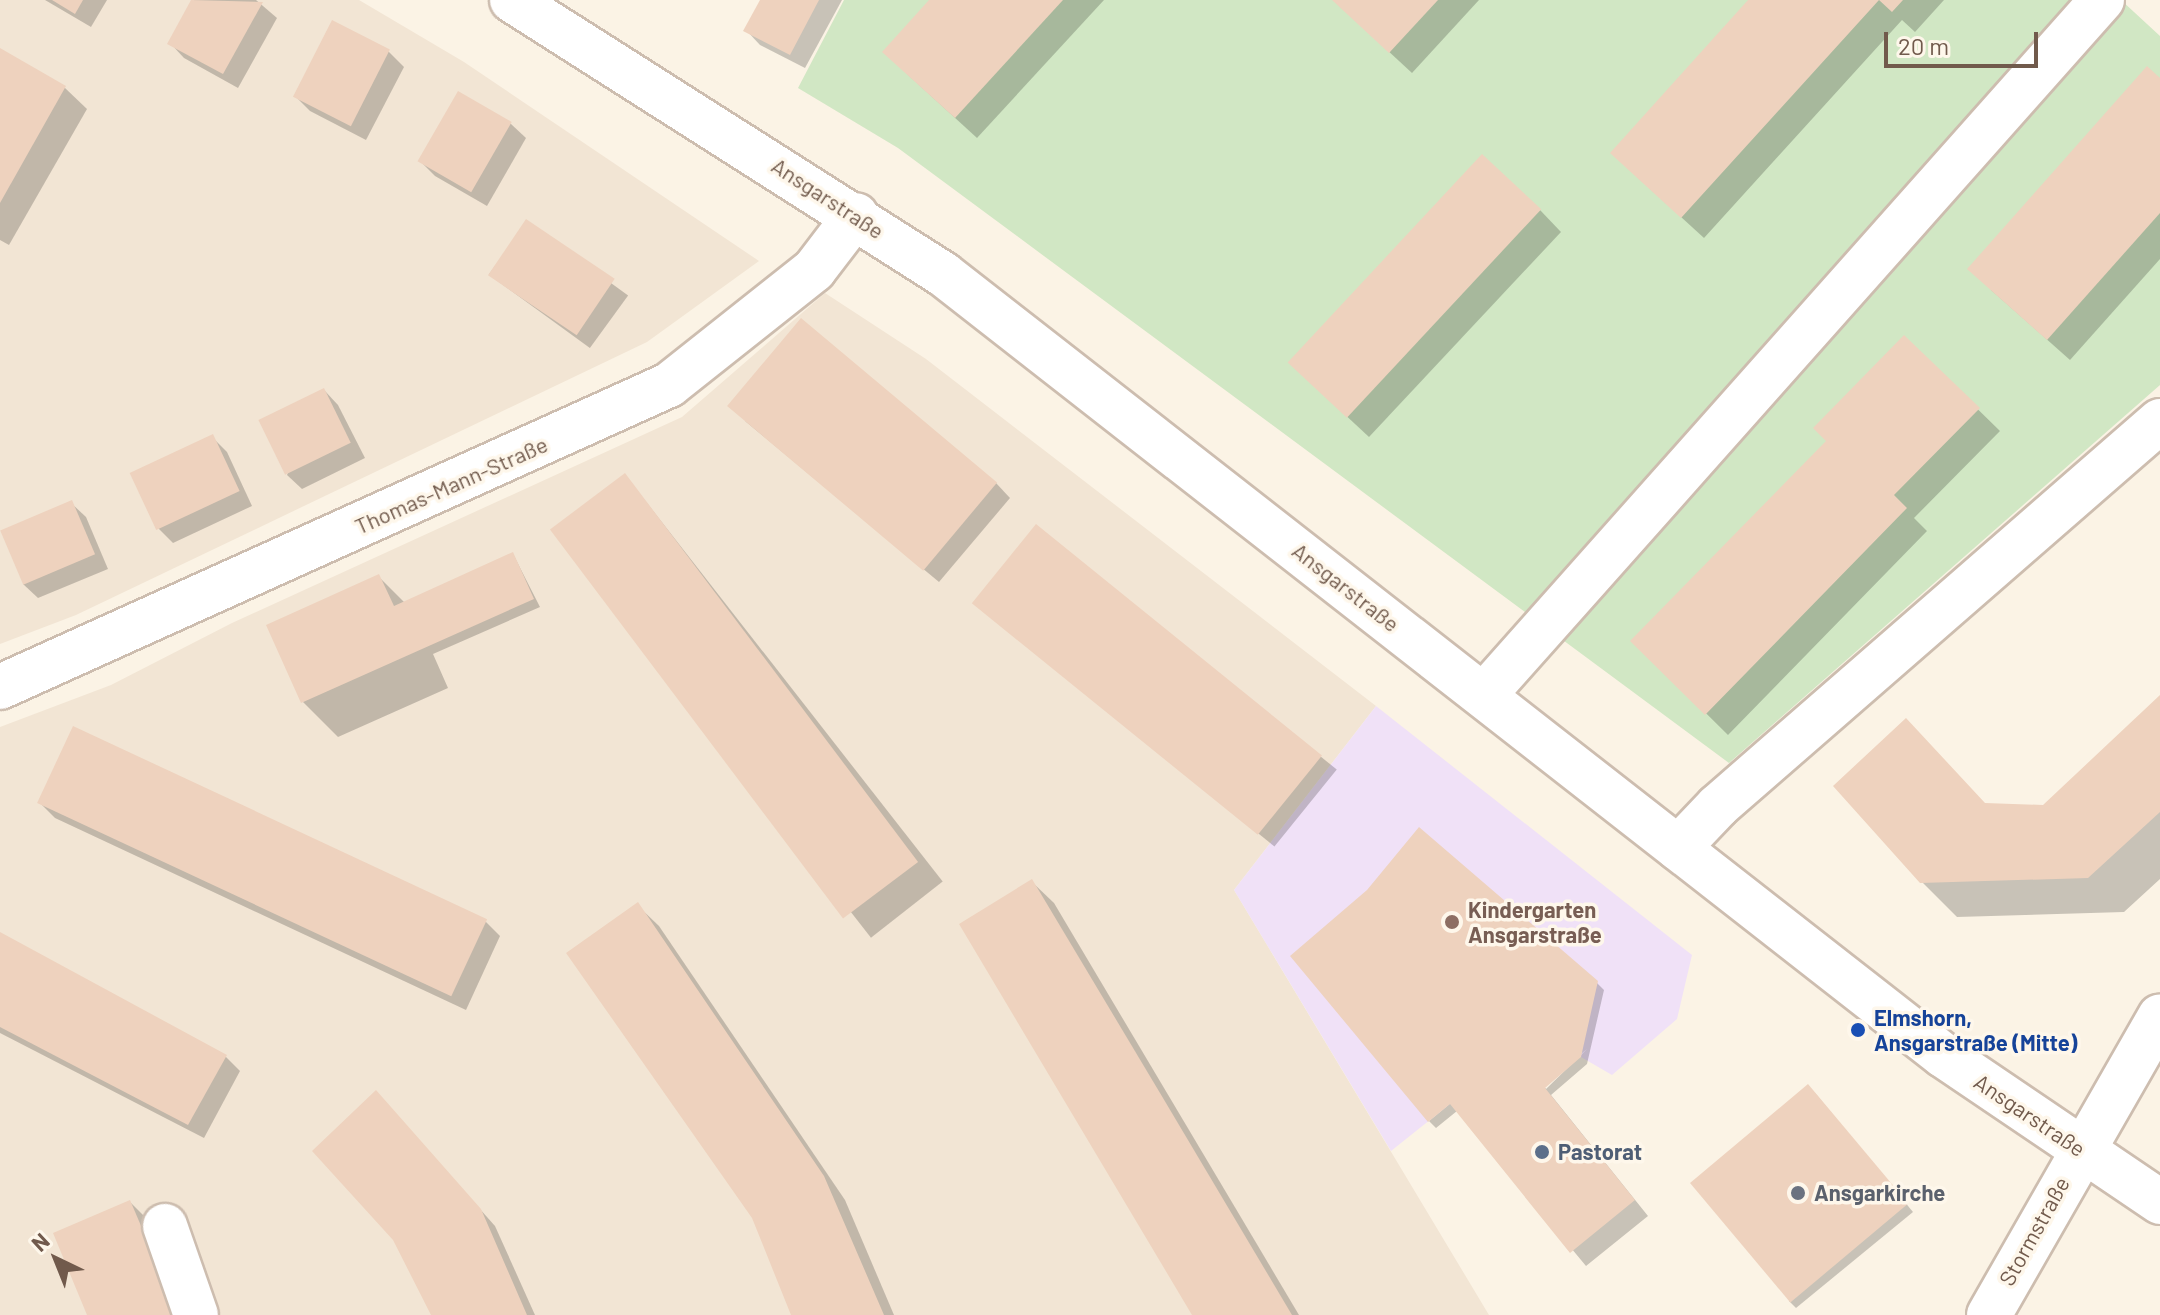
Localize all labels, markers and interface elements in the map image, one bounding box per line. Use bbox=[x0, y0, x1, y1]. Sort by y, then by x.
scale bar bbox=[1888, 16, 2042, 66]
text: 20 m bbox=[1898, 31, 1949, 60]
street label: Ansgarstraße bbox=[767, 152, 889, 244]
street label: Thomas-Mann-Straße bbox=[351, 431, 551, 539]
street label: Ansgarstraße bbox=[1287, 537, 1405, 637]
place label: Kindergarten Ansgarstraße bbox=[1468, 896, 1602, 948]
marker: Kindergarten Ansgarstraße bbox=[1443, 913, 1461, 931]
place label: Elmshorn, Ansgarstraße (Mitte) bbox=[1874, 1004, 2077, 1056]
marker: Elmshorn, Ansgarstraße (Mitte) bbox=[1849, 1021, 1867, 1039]
street label: Ansgarstraße bbox=[1969, 1068, 2091, 1162]
place label: Pastorat bbox=[1558, 1139, 1642, 1165]
marker: Pastorat bbox=[1533, 1143, 1551, 1161]
street label: Stormstraße bbox=[1993, 1172, 2075, 1290]
place label: Ansgarkirche bbox=[1814, 1180, 1945, 1206]
marker: Ansgarkirche bbox=[1789, 1184, 1807, 1202]
north arrow bbox=[16, 1219, 96, 1299]
text: N bbox=[25, 1227, 54, 1256]

